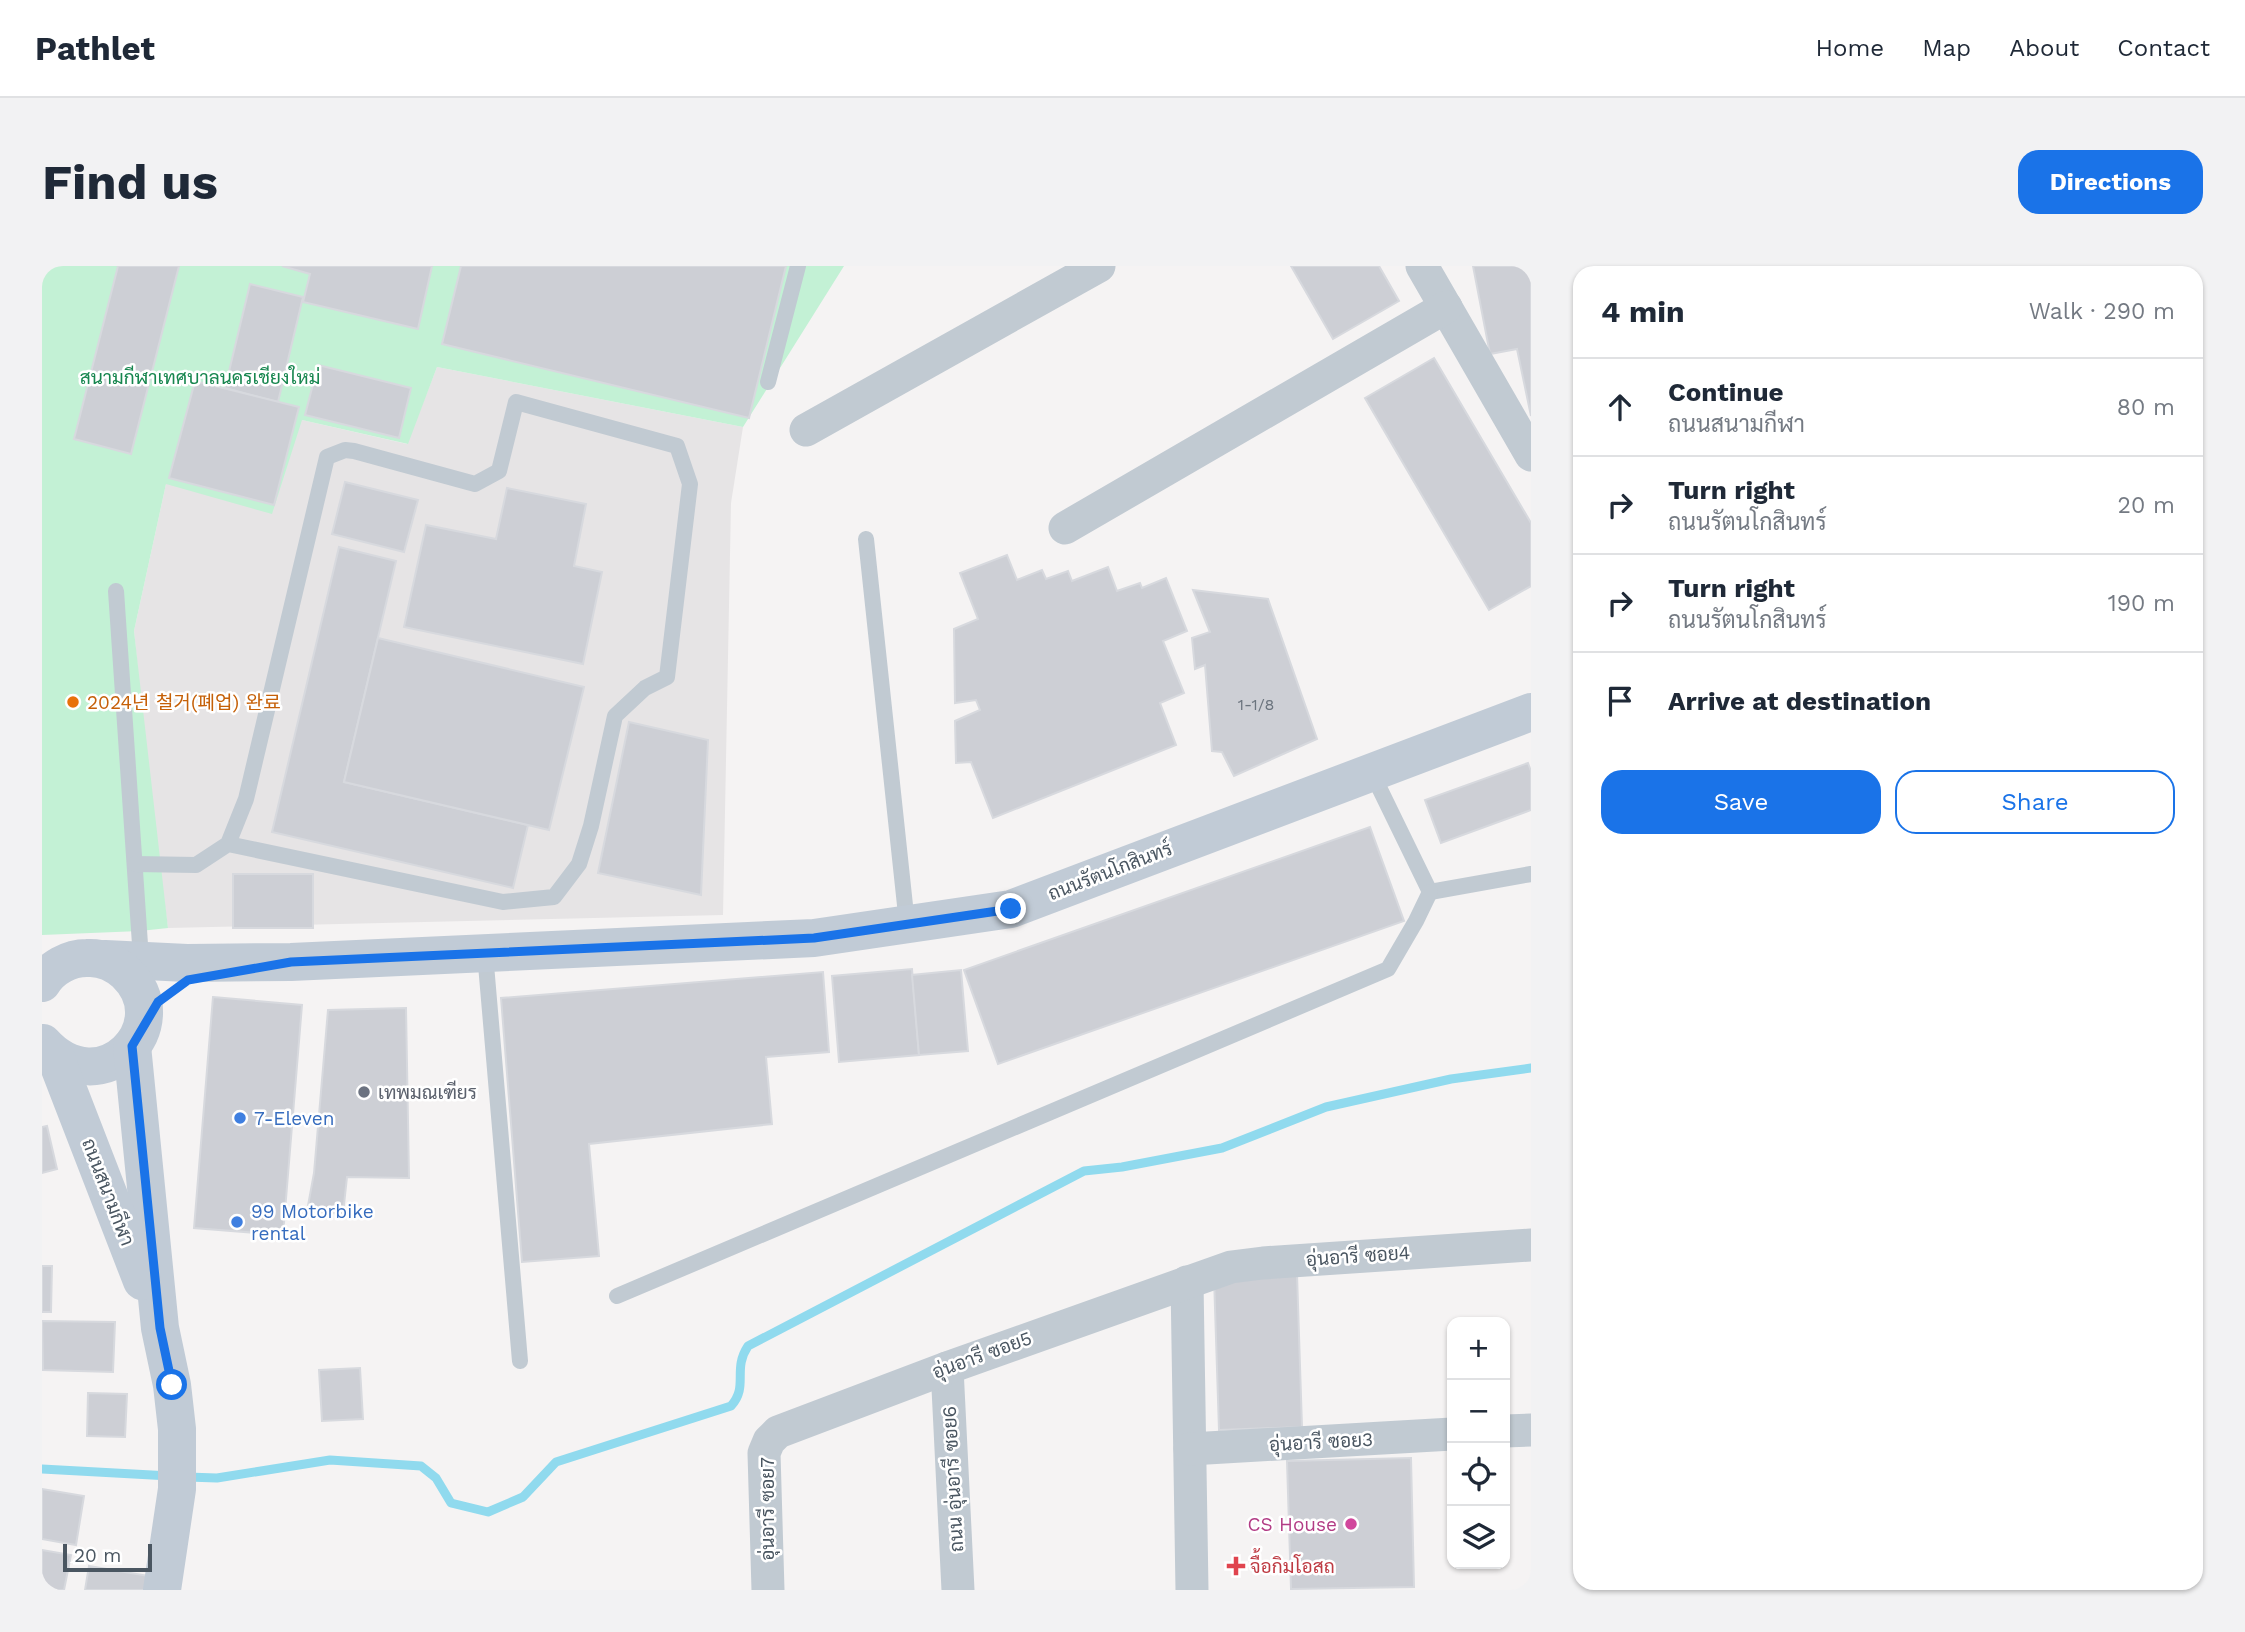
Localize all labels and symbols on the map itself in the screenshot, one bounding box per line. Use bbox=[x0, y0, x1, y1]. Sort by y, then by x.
park label: สนามกีฬาเทศบาลนครเชียงใหม่ bbox=[80, 365, 320, 389]
place label: 2024년 철거(폐업) 완료 bbox=[87, 691, 281, 714]
marker: 2024년 철거(폐업) 완료 bbox=[65, 694, 81, 710]
house number: 1-1/8 bbox=[1238, 695, 1274, 714]
street label: ถนนรัตนโกสินทร์ bbox=[1044, 836, 1175, 905]
route end bbox=[995, 893, 1026, 924]
place label: เทพมณเฑียร bbox=[378, 1080, 477, 1104]
marker: เทพมณเฑียร bbox=[356, 1084, 372, 1100]
place label: 7-Eleven bbox=[254, 1107, 335, 1130]
marker: 7-Eleven bbox=[232, 1110, 248, 1126]
street label: ถนนสนามกีฬา bbox=[77, 1135, 140, 1249]
place label: 99 Motorbike rental bbox=[251, 1200, 374, 1245]
marker: 99 Motorbike rental bbox=[229, 1214, 245, 1230]
street label: อุ่นอารี ซอย4 bbox=[1305, 1240, 1411, 1272]
street label: อุ่นอารี ซอย5 bbox=[929, 1325, 1035, 1385]
route start bbox=[156, 1369, 187, 1400]
street label: ถนน อุ่นอารี ซอย6 bbox=[937, 1405, 969, 1553]
street label: อุ่นอารี ซอย3 bbox=[1268, 1427, 1374, 1457]
street label: อุ่นอารี ซอย7 bbox=[755, 1457, 780, 1561]
place label: CS House bbox=[1247, 1513, 1337, 1536]
marker: CS House bbox=[1343, 1516, 1359, 1532]
scale bar bbox=[63, 1541, 152, 1573]
place label: จื้อกิมโอสถ bbox=[1250, 1548, 1335, 1578]
marker: จื้อกิมโอสถ bbox=[1228, 1558, 1244, 1574]

